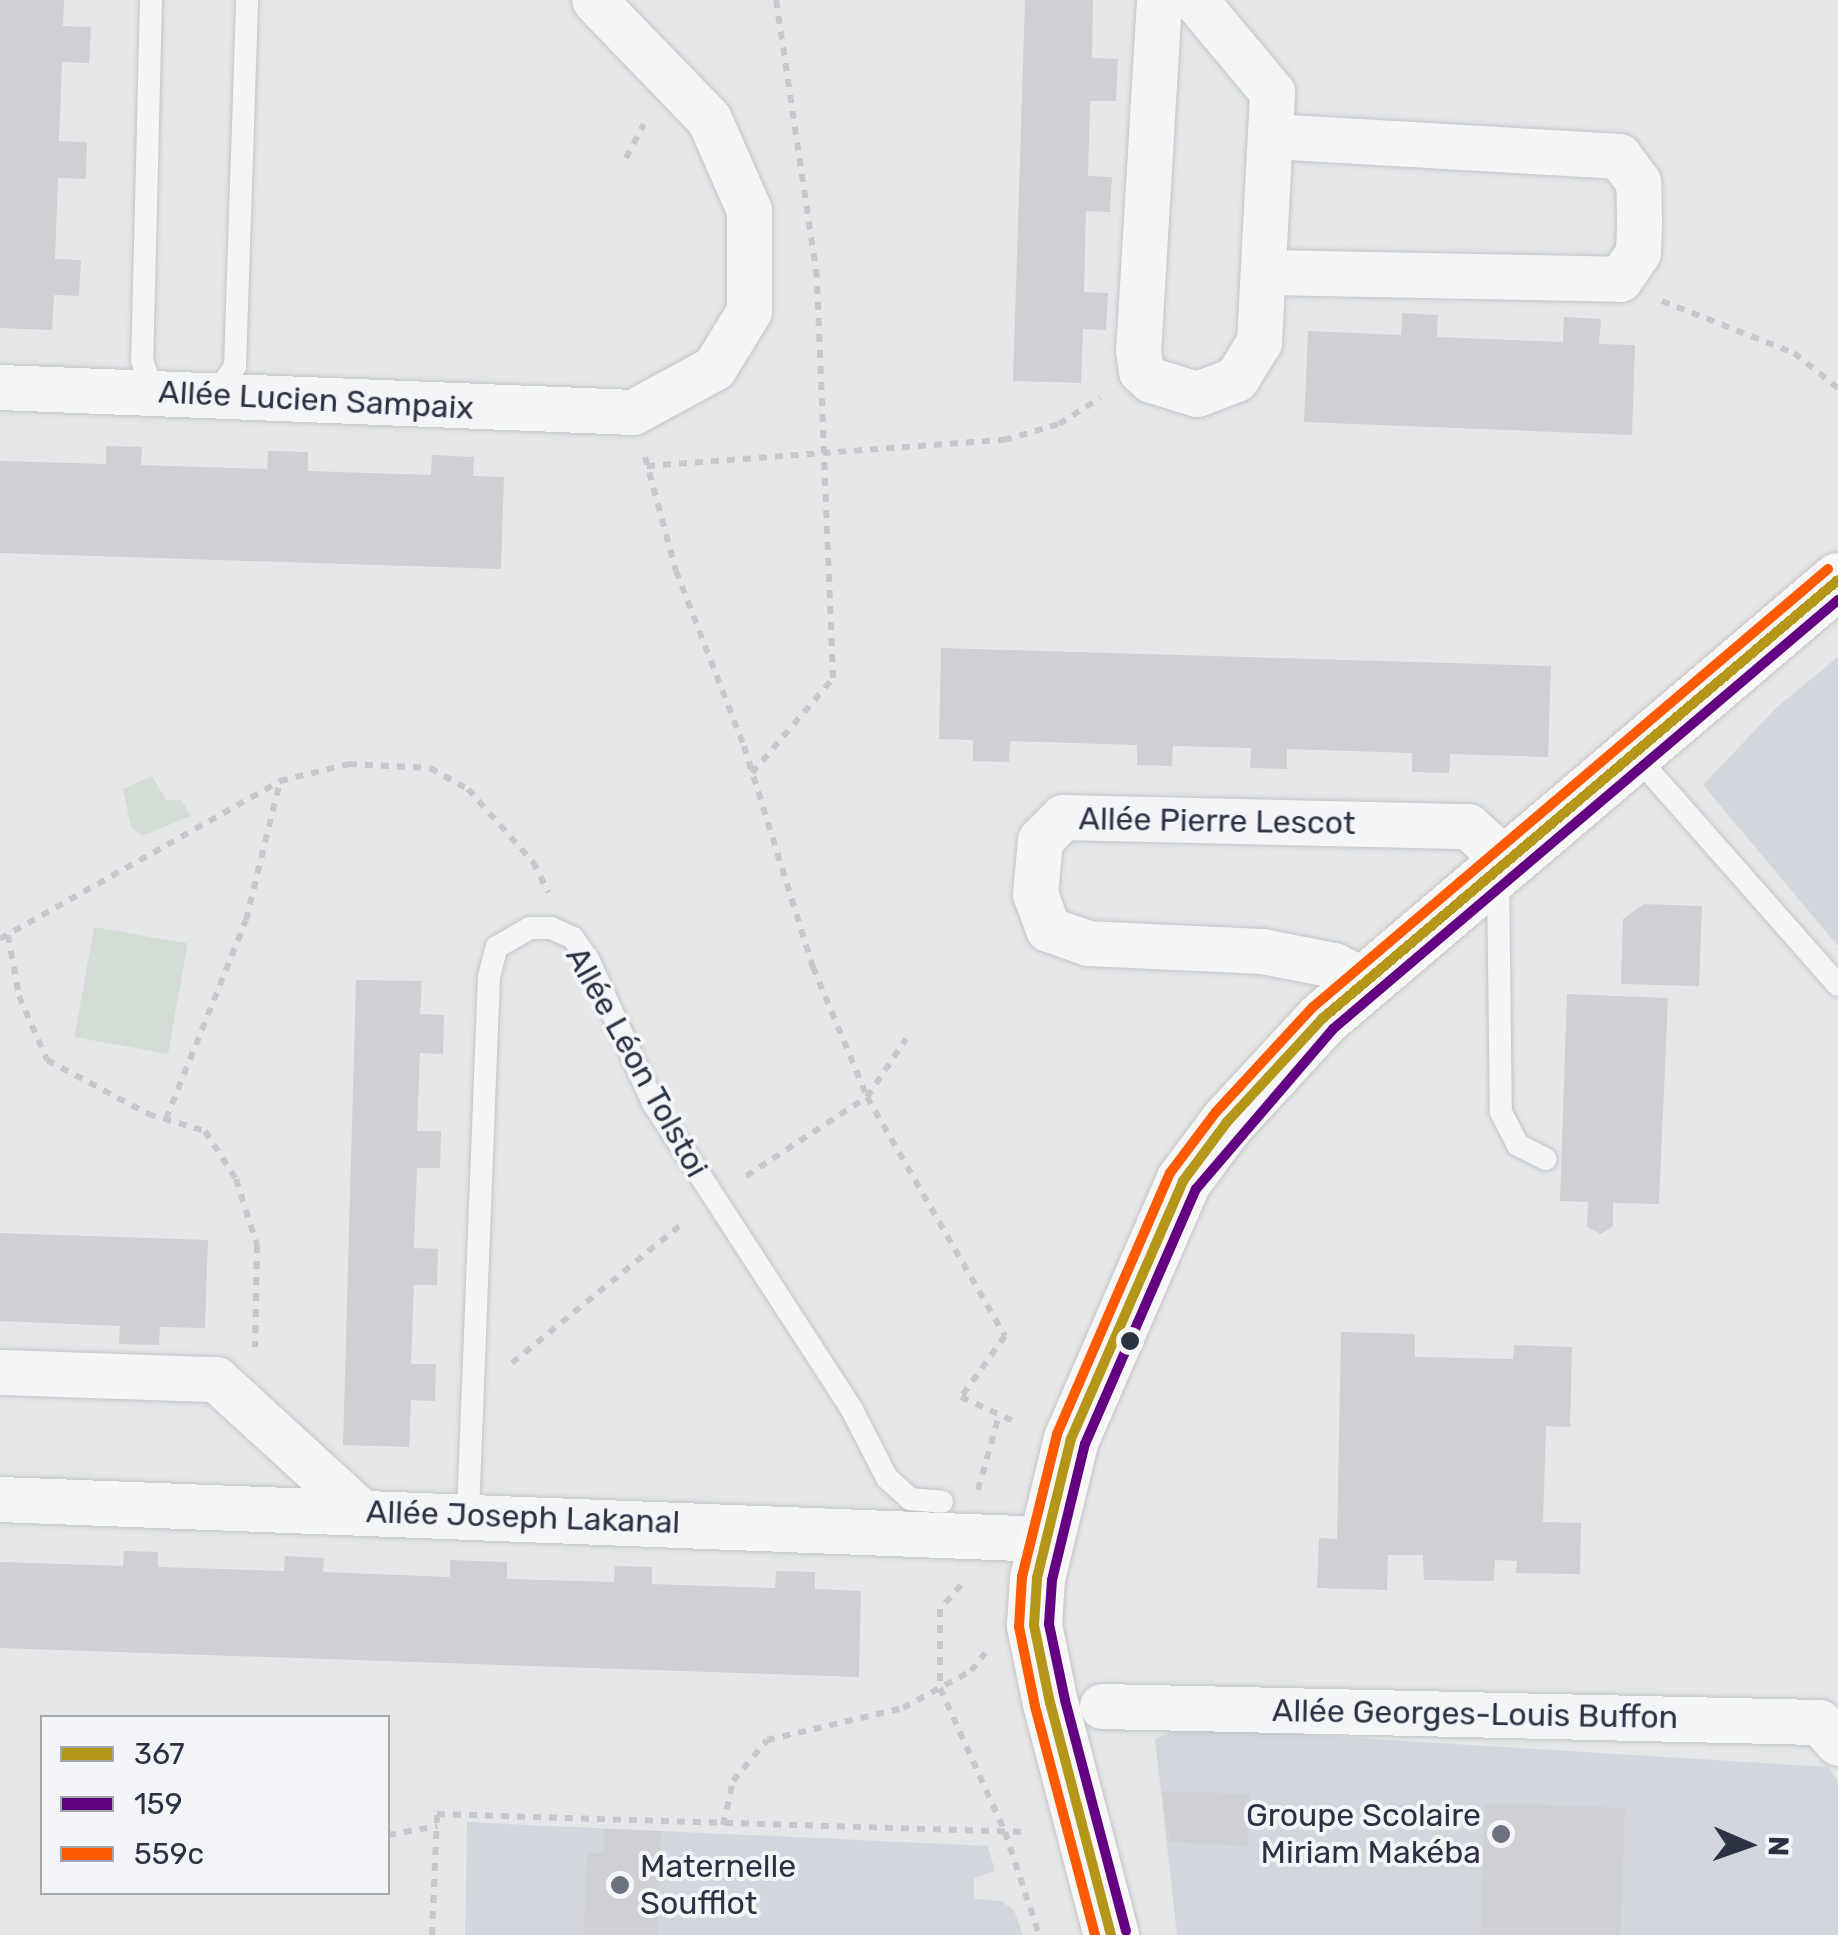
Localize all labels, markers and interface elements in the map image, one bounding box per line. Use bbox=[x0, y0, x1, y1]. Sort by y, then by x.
street label: Allée Lucien Sampaix bbox=[157, 373, 475, 427]
street label: Allée Pierre Lescot bbox=[1078, 799, 1356, 843]
street label: Allée Léon Tolstoi bbox=[558, 940, 716, 1184]
unlabelled marker bbox=[1120, 1331, 1140, 1351]
street label: Allée Joseph Lakanal bbox=[365, 1492, 681, 1542]
street label: Allée Georges-Louis Buffon bbox=[1272, 1691, 1678, 1737]
legend bbox=[40, 1715, 390, 1895]
text: 367 bbox=[134, 1736, 185, 1772]
text: 159 bbox=[134, 1786, 182, 1822]
north arrow bbox=[1698, 1795, 1798, 1895]
place label: Groupe Scolaire Miriam Makéba bbox=[1246, 1797, 1481, 1872]
marker: Groupe Scolaire Miriam Makéba bbox=[1490, 1823, 1512, 1845]
text: N bbox=[1762, 1835, 1795, 1857]
text: 559c bbox=[134, 1836, 204, 1872]
place label: Maternelle Soufflot bbox=[640, 1848, 796, 1923]
marker: Maternelle Soufflot bbox=[609, 1874, 631, 1896]

